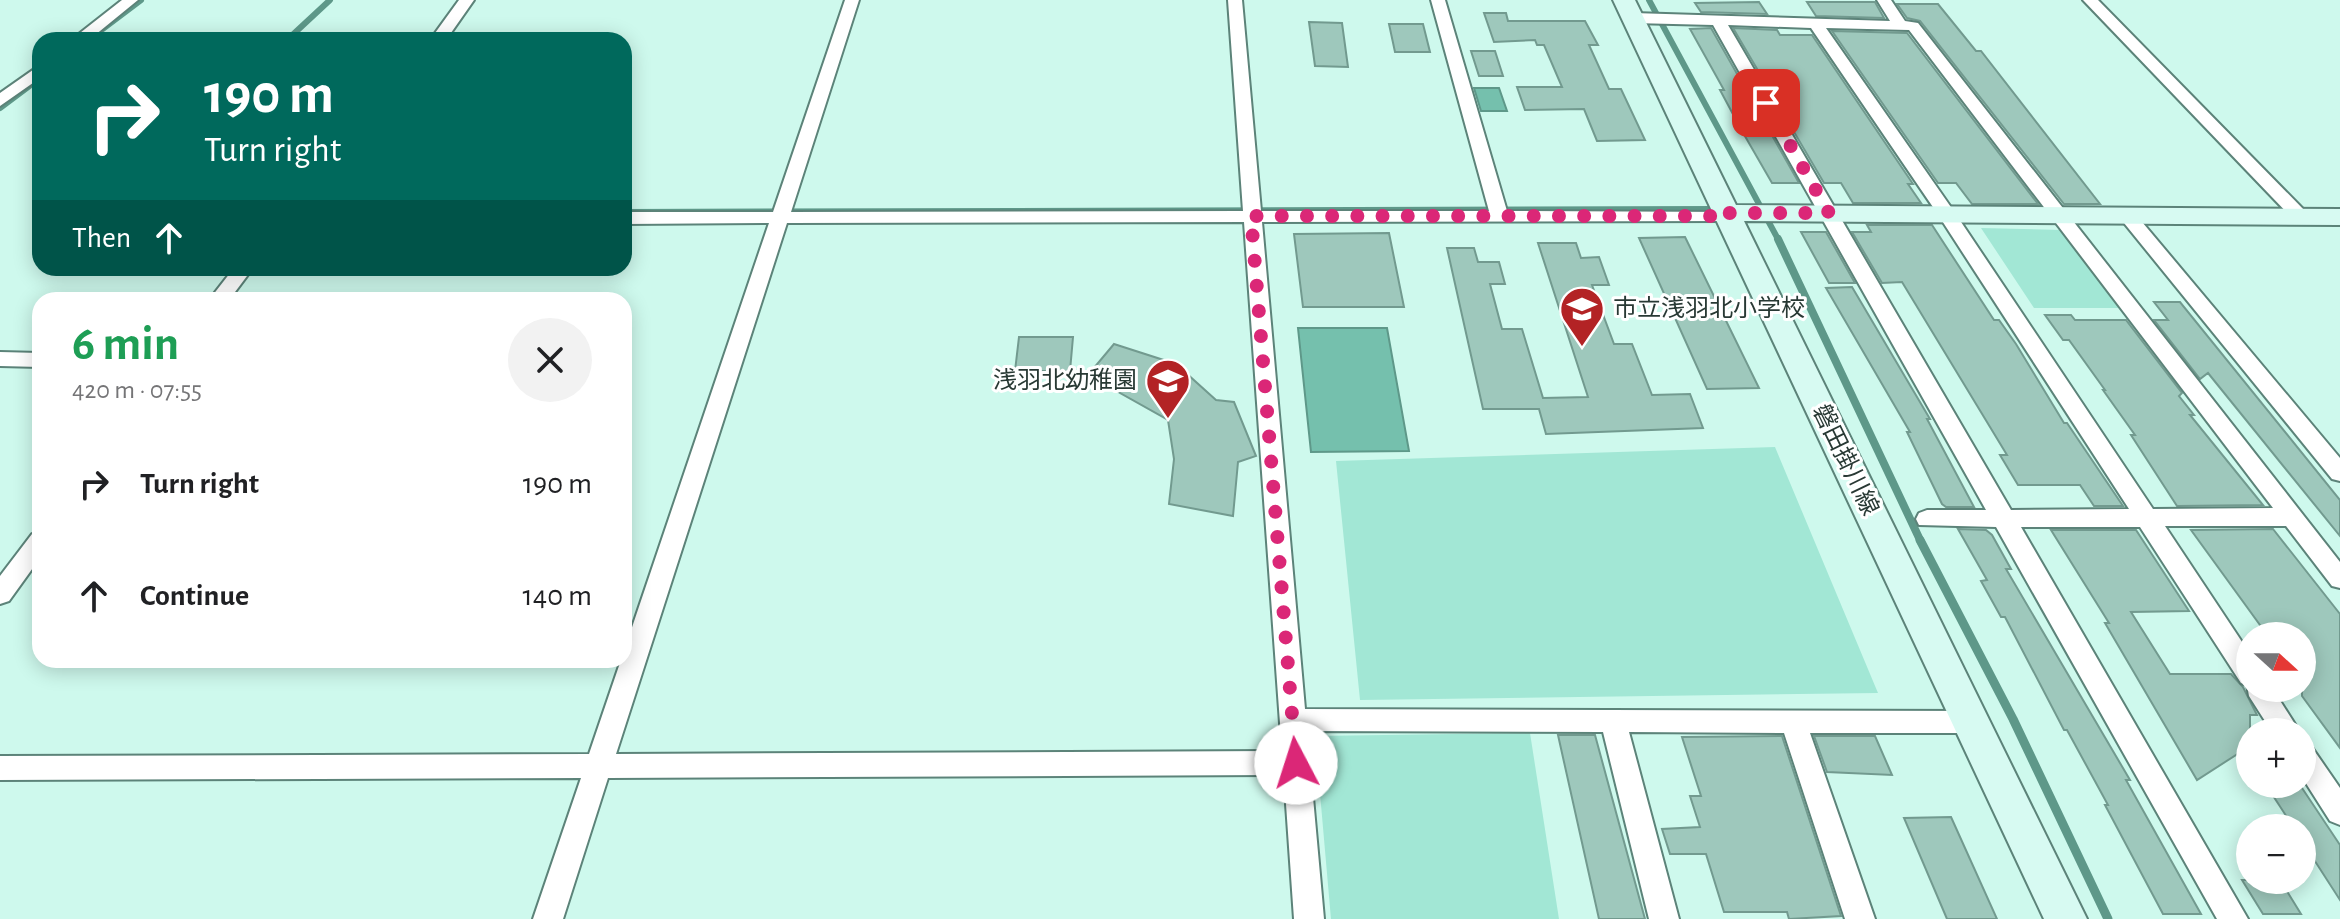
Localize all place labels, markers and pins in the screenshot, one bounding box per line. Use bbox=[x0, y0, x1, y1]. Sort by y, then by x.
pin bbox=[1732, 69, 1800, 137]
school or university icon: 市立浅羽北小学校 bbox=[1558, 285, 1606, 348]
place label: 市立浅羽北小学校 bbox=[1613, 295, 1805, 321]
school or university icon: 浅羽北幼稚園 bbox=[1144, 357, 1192, 420]
place label: 浅羽北幼稚園 bbox=[993, 367, 1137, 393]

